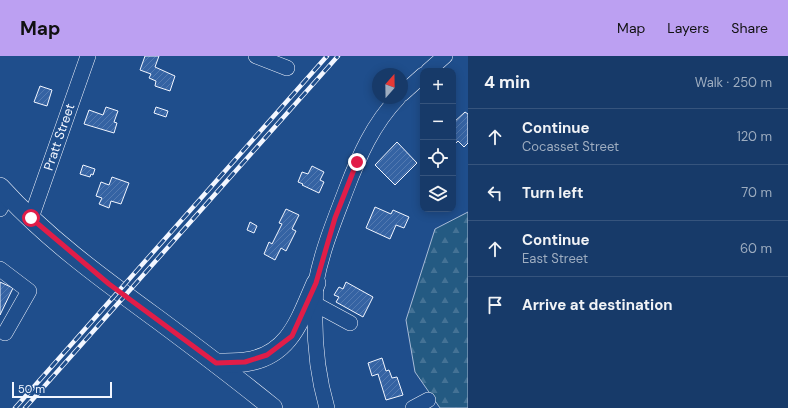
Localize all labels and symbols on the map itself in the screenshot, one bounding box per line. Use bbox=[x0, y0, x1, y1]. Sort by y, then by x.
north arrow bbox=[372, 68, 408, 104]
street label: Pratt Street bbox=[40, 101, 78, 173]
route end bbox=[348, 153, 366, 171]
route start bbox=[22, 209, 40, 227]
scale bar bbox=[12, 380, 112, 399]

